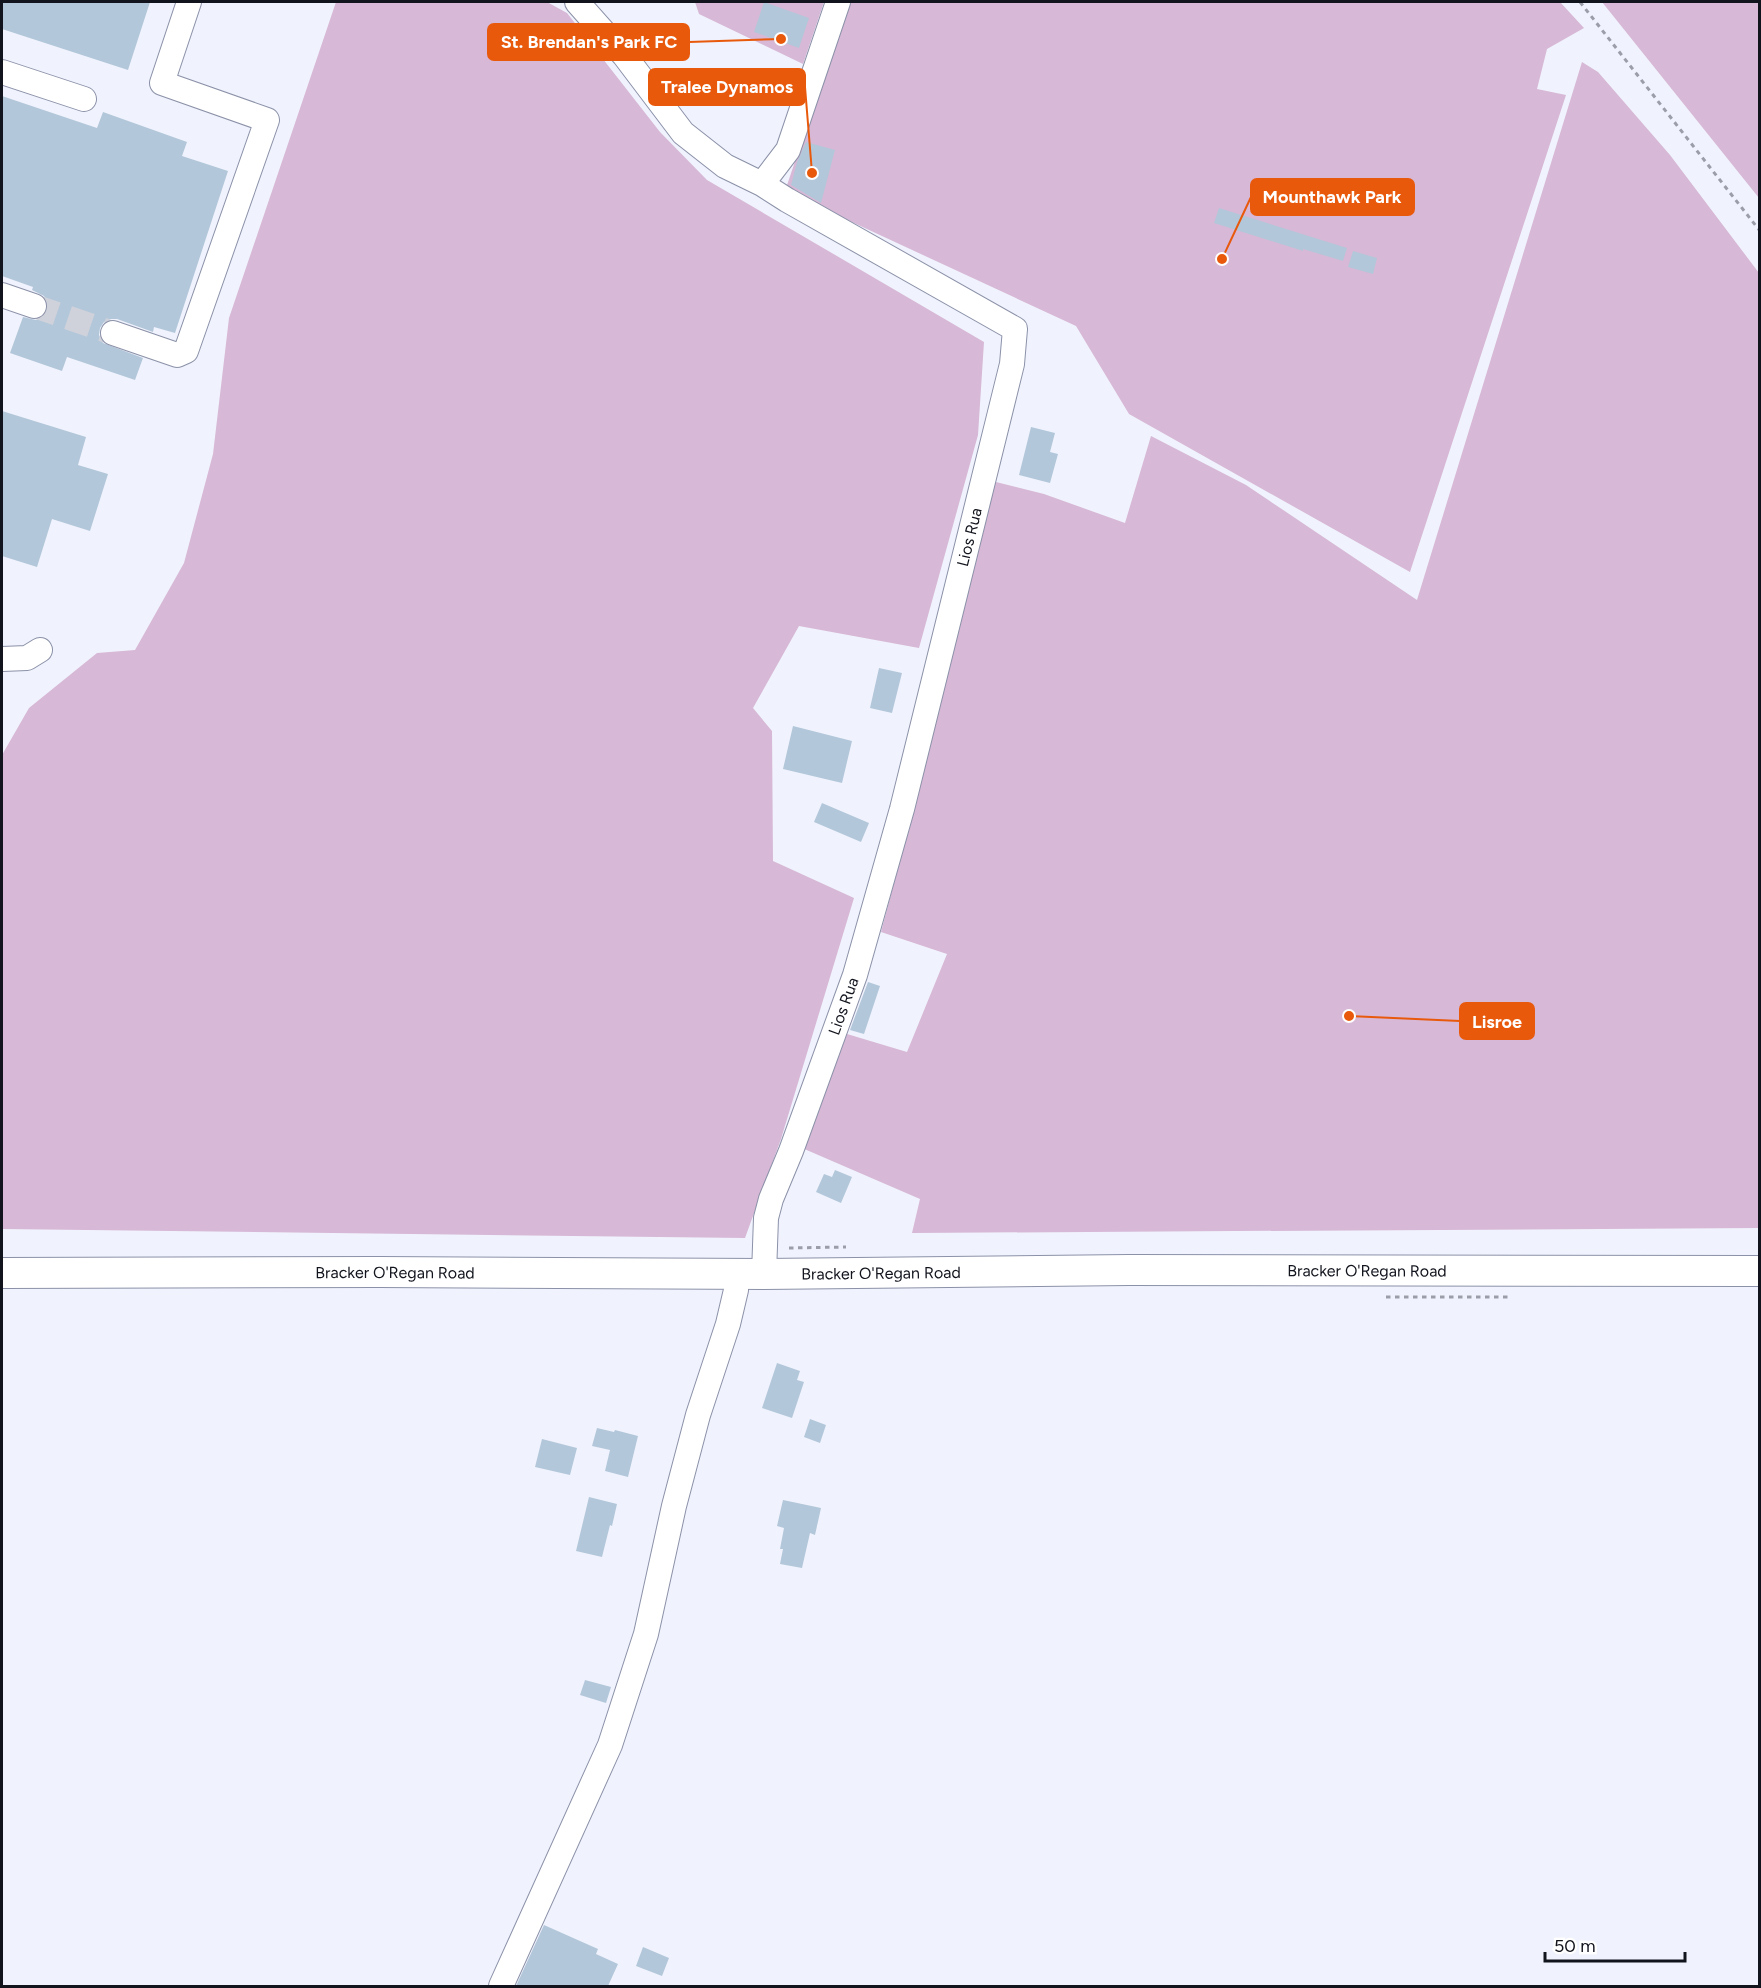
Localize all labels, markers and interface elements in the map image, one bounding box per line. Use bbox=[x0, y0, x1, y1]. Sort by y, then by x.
callout: St. Brendan's Park FC bbox=[488, 24, 689, 60]
text: St. Brendan's Park FC bbox=[501, 31, 677, 53]
callout: Tralee Dynamos bbox=[649, 69, 805, 105]
text: Tralee Dynamos bbox=[661, 76, 794, 98]
callout: Mounthawk Park bbox=[1251, 179, 1414, 215]
text: Mounthawk Park bbox=[1263, 186, 1402, 208]
street label: Lios Rua bbox=[953, 506, 986, 568]
street label: Lios Rua bbox=[824, 975, 863, 1038]
callout: Lisroe bbox=[1460, 1003, 1534, 1039]
text: Lisroe bbox=[1472, 1011, 1522, 1033]
street label: Bracker O'Regan Road bbox=[1287, 1261, 1447, 1281]
street label: Bracker O'Regan Road bbox=[315, 1263, 475, 1282]
street label: Bracker O'Regan Road bbox=[801, 1263, 961, 1284]
scale bar bbox=[1545, 1925, 1684, 1963]
text: 50 m bbox=[1554, 1935, 1596, 1957]

